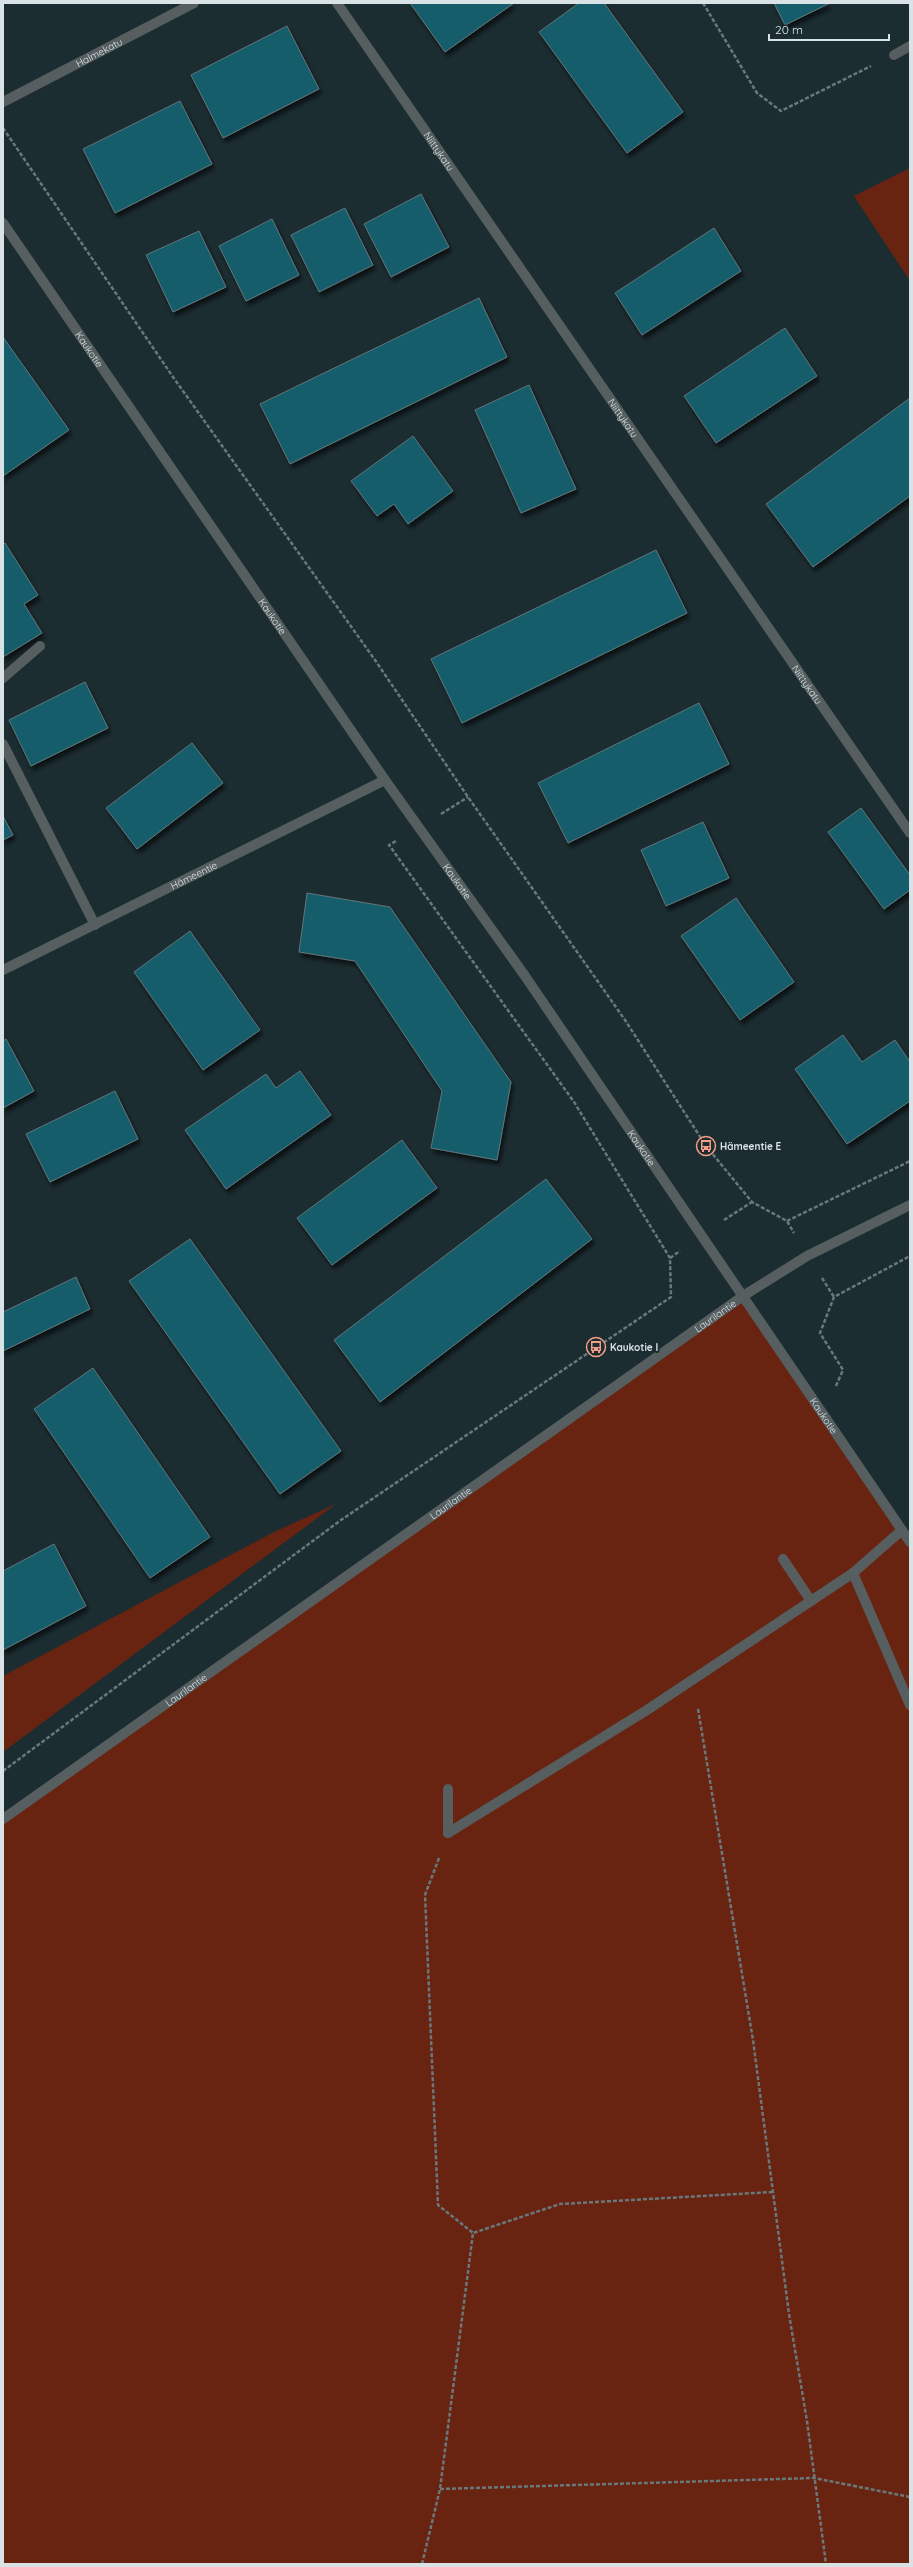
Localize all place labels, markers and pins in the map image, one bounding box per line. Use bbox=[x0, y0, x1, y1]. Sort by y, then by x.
bus stop icon: Hämeentie E bbox=[695, 1135, 717, 1157]
place label: Hämeentie E bbox=[720, 1140, 782, 1153]
bus stop icon: Kaukotie I bbox=[585, 1336, 607, 1358]
place label: Kaukotie I bbox=[610, 1341, 658, 1354]

